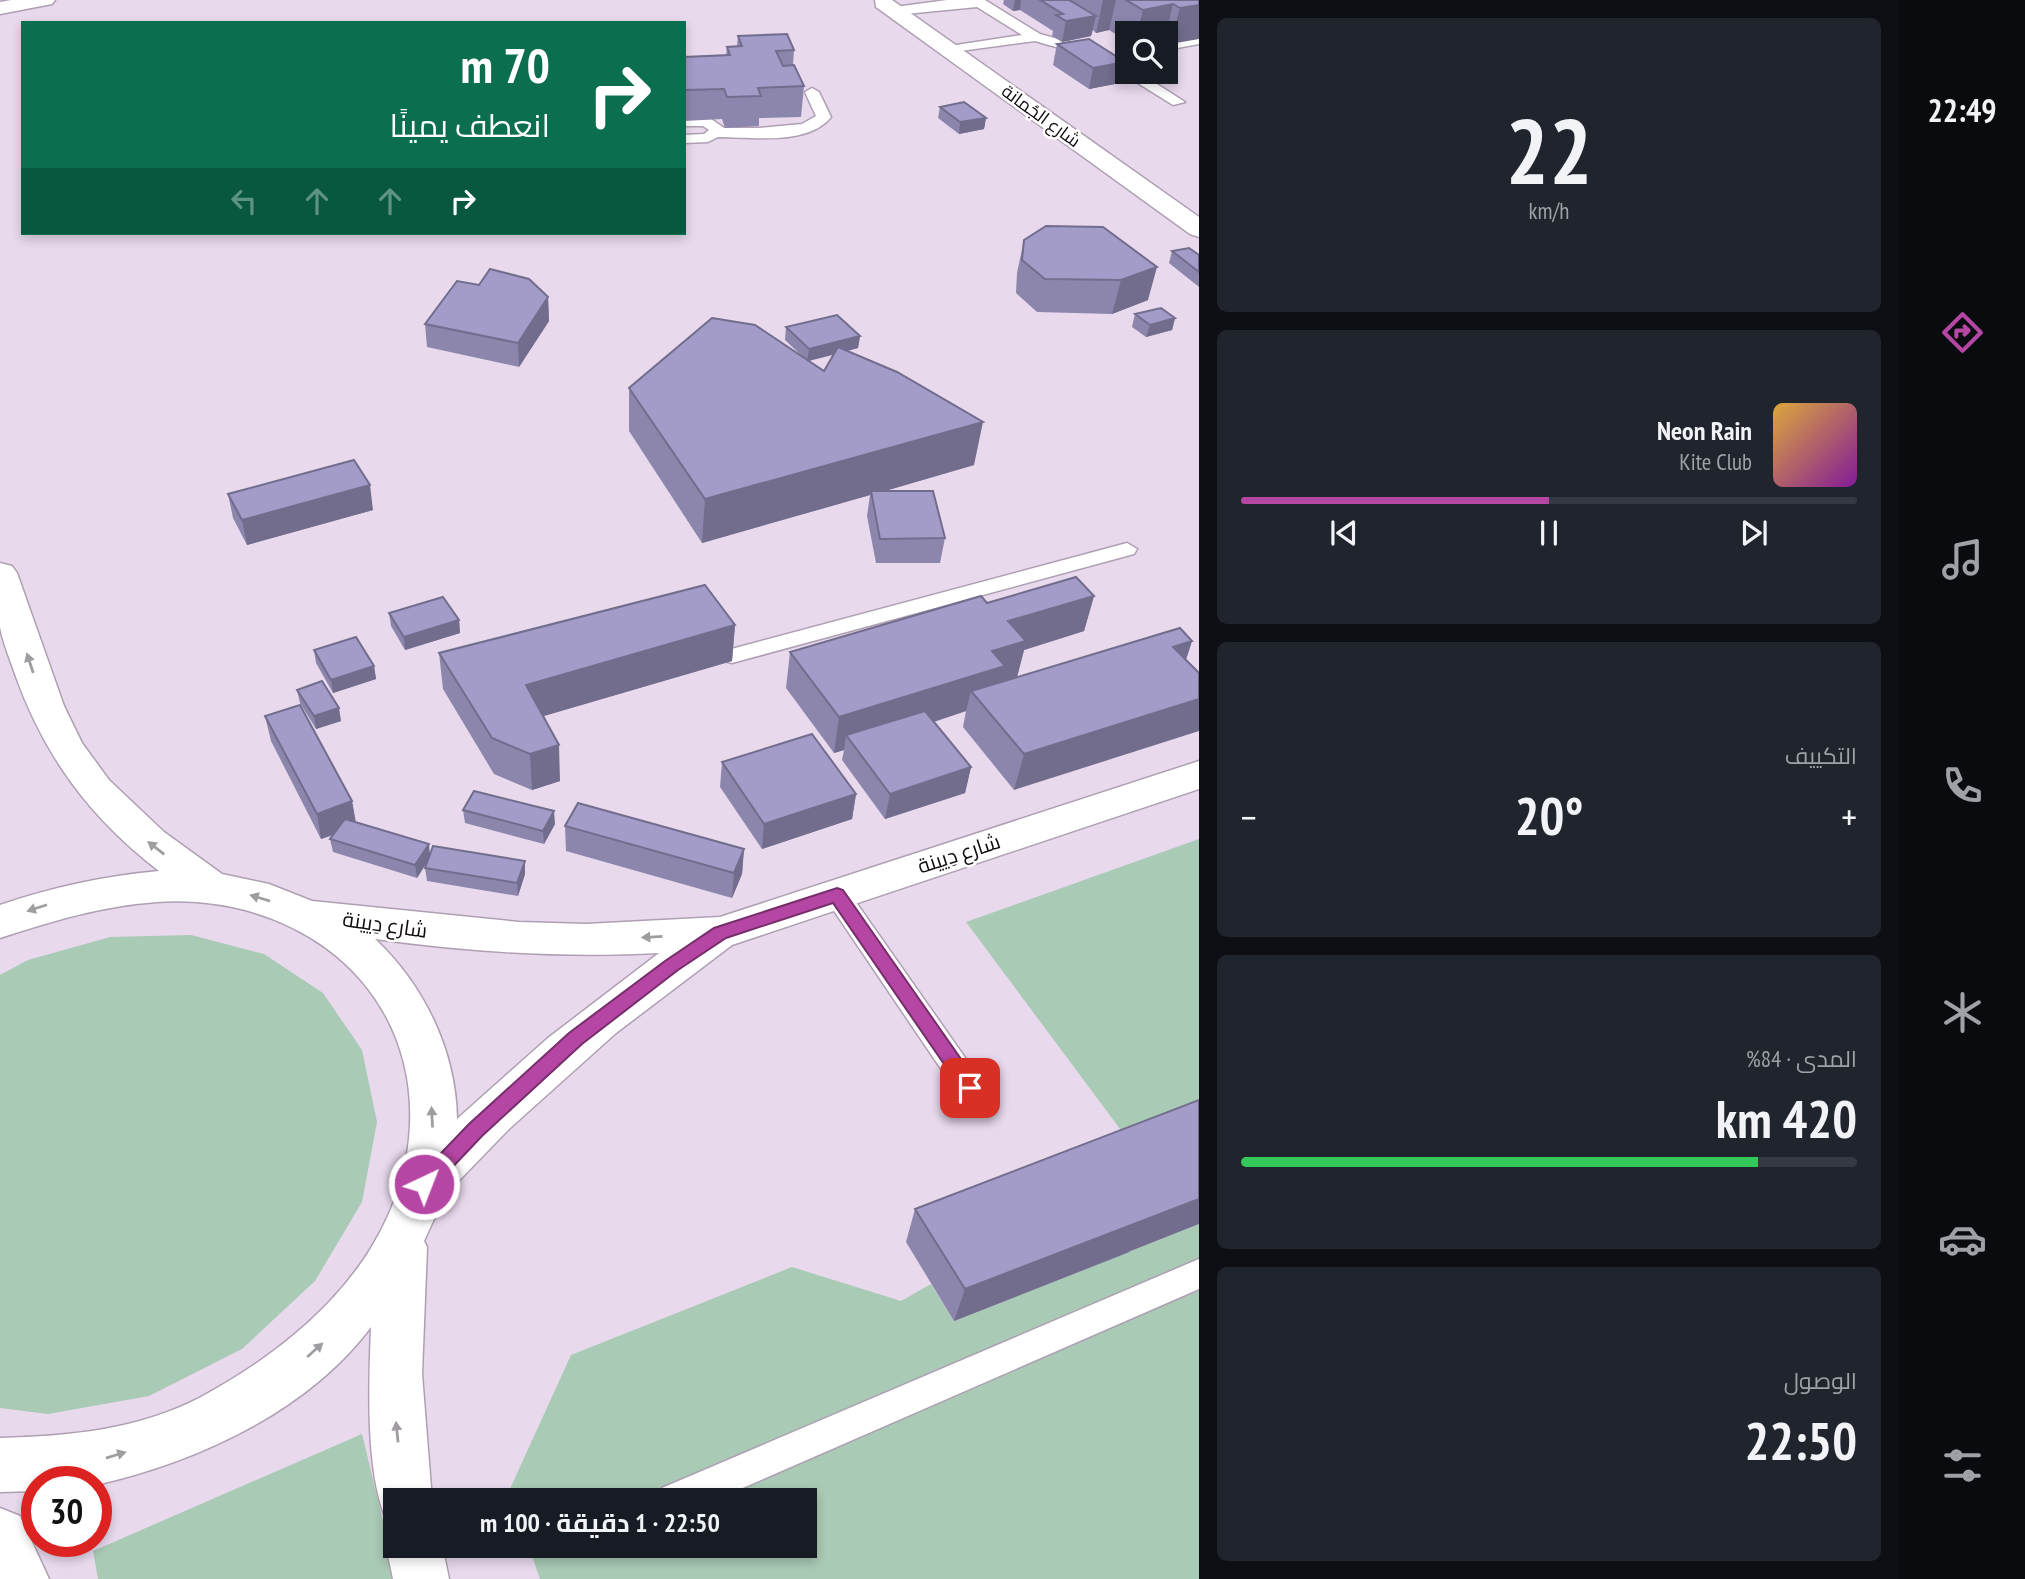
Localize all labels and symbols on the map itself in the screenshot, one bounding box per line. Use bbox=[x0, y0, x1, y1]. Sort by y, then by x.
street label: شارع الجُمانة bbox=[997, 79, 1085, 153]
one-way arrow bbox=[24, 652, 35, 673]
street label: شارع دِيينة bbox=[914, 827, 1004, 881]
one-way arrow bbox=[147, 841, 165, 855]
one-way arrow bbox=[250, 893, 271, 903]
one-way arrow bbox=[26, 903, 47, 914]
street label: شارع دِيينة bbox=[341, 905, 429, 945]
one-way arrow bbox=[640, 932, 662, 943]
pin bbox=[940, 1058, 1000, 1118]
one-way arrow bbox=[427, 1105, 438, 1127]
position arrow bbox=[387, 1147, 461, 1221]
one-way arrow bbox=[306, 1342, 324, 1358]
one-way arrow bbox=[392, 1421, 403, 1443]
one-way arrow bbox=[106, 1450, 127, 1460]
speed limit sign: 30 bbox=[21, 1466, 112, 1557]

